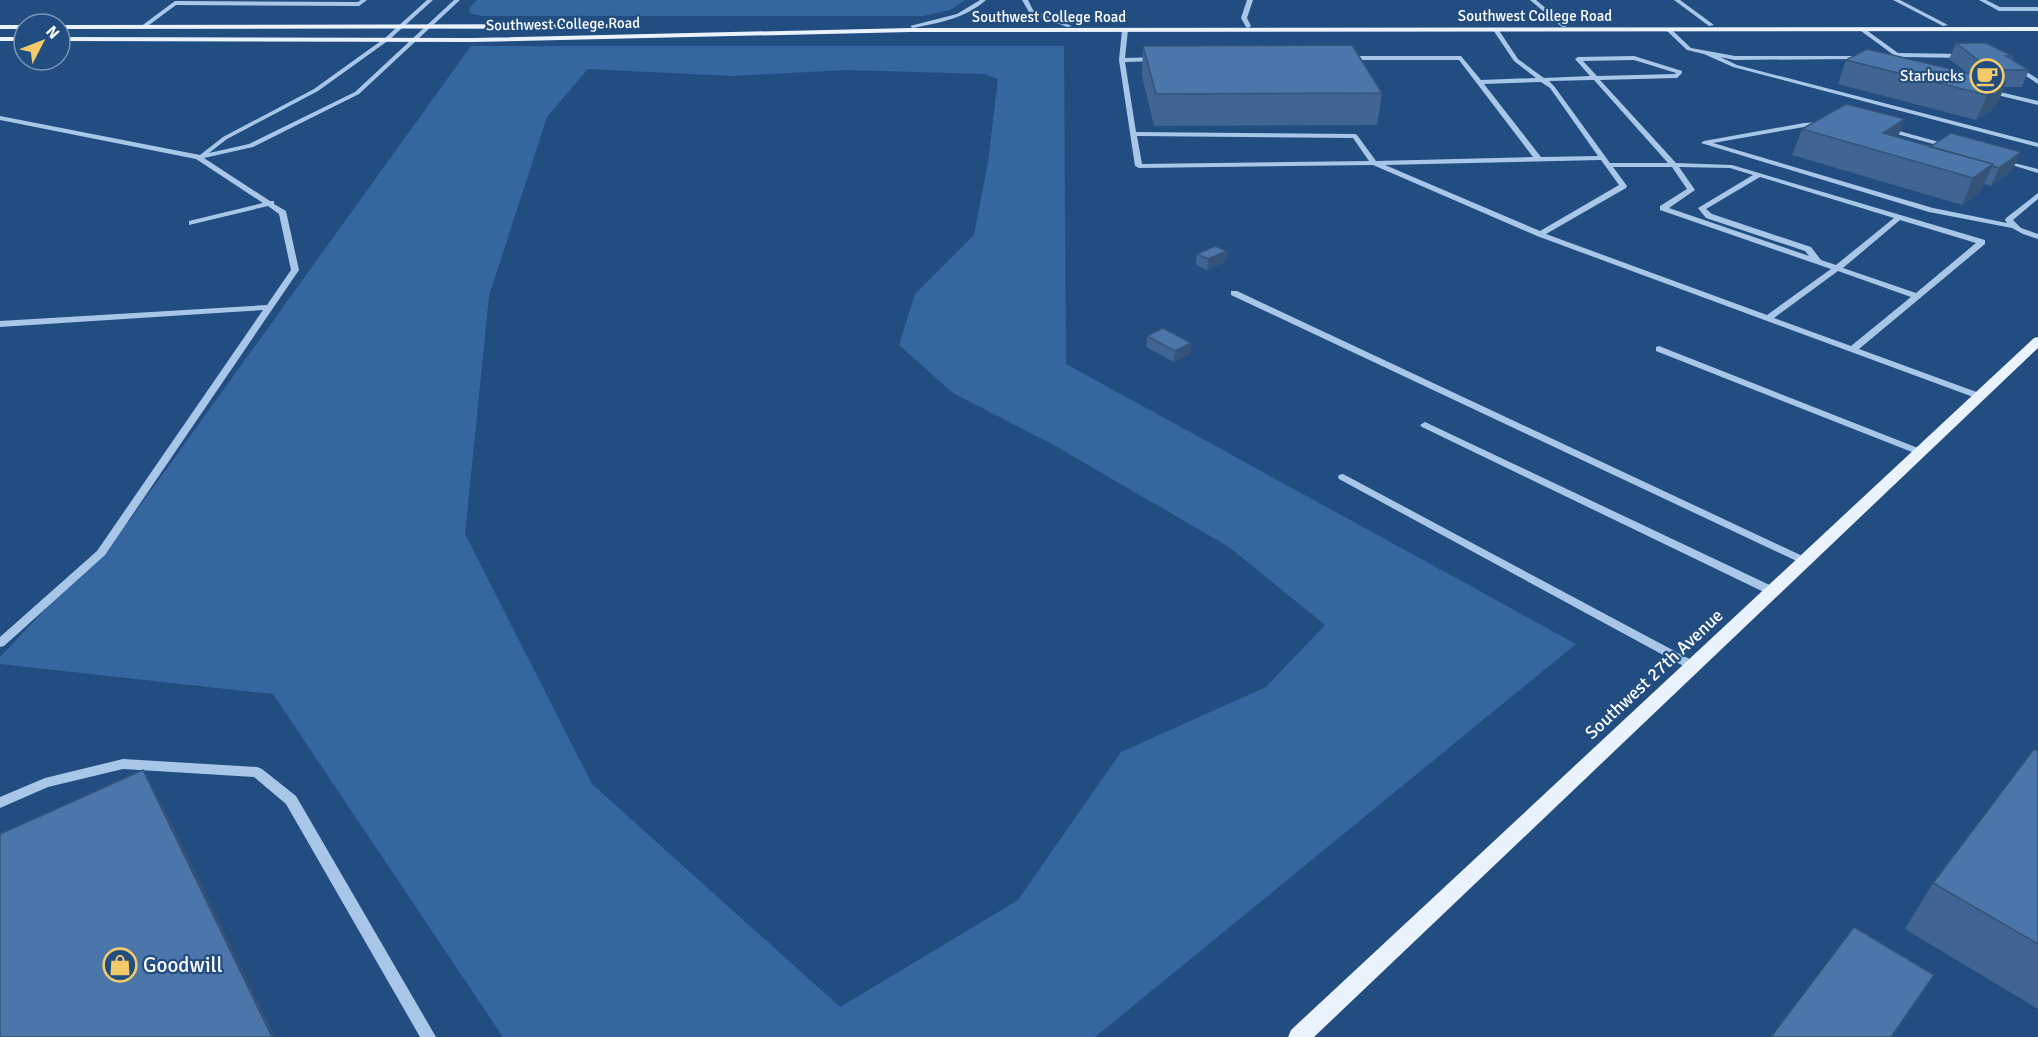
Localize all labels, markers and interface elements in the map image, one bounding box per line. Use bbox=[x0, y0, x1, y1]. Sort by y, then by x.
street label: Southwest College Road bbox=[1458, 7, 1612, 25]
street label: Southwest College Road bbox=[972, 8, 1126, 26]
north arrow bbox=[12, 12, 72, 72]
street label: Southwest College Road bbox=[486, 14, 640, 34]
text: N bbox=[41, 22, 64, 43]
cafe icon: Starbucks bbox=[1969, 58, 2005, 94]
place label: Starbucks bbox=[1900, 67, 1964, 85]
street label: Southwest 27th Avenue bbox=[1580, 604, 1728, 744]
shop icon: Goodwill bbox=[102, 947, 138, 983]
place label: Goodwill bbox=[143, 952, 223, 978]

